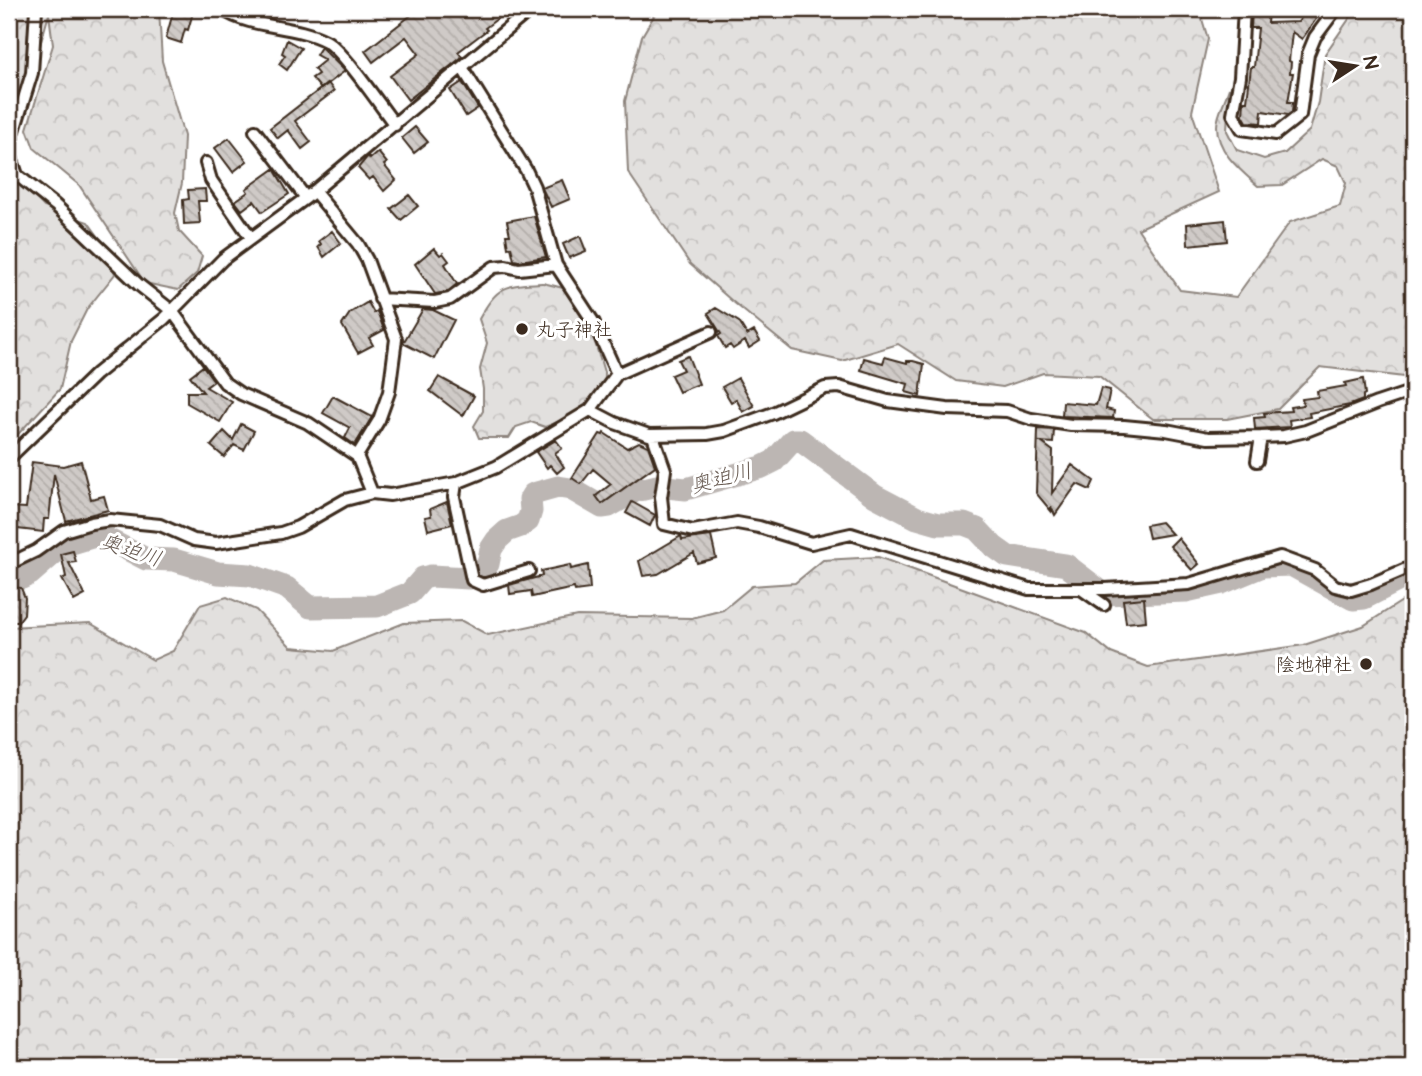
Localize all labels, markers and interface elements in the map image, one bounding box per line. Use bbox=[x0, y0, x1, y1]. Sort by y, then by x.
north arrow bbox=[1320, 32, 1390, 102]
text: N bbox=[1356, 54, 1385, 71]
place label: 丸子神社 bbox=[536, 317, 612, 344]
marker: 丸子神社 bbox=[514, 321, 530, 337]
water label: 奥迫川 bbox=[687, 456, 755, 501]
water label: 奥迫川 bbox=[96, 527, 165, 574]
place label: 陰地神社 bbox=[1276, 652, 1352, 679]
marker: 陰地神社 bbox=[1358, 656, 1374, 672]

